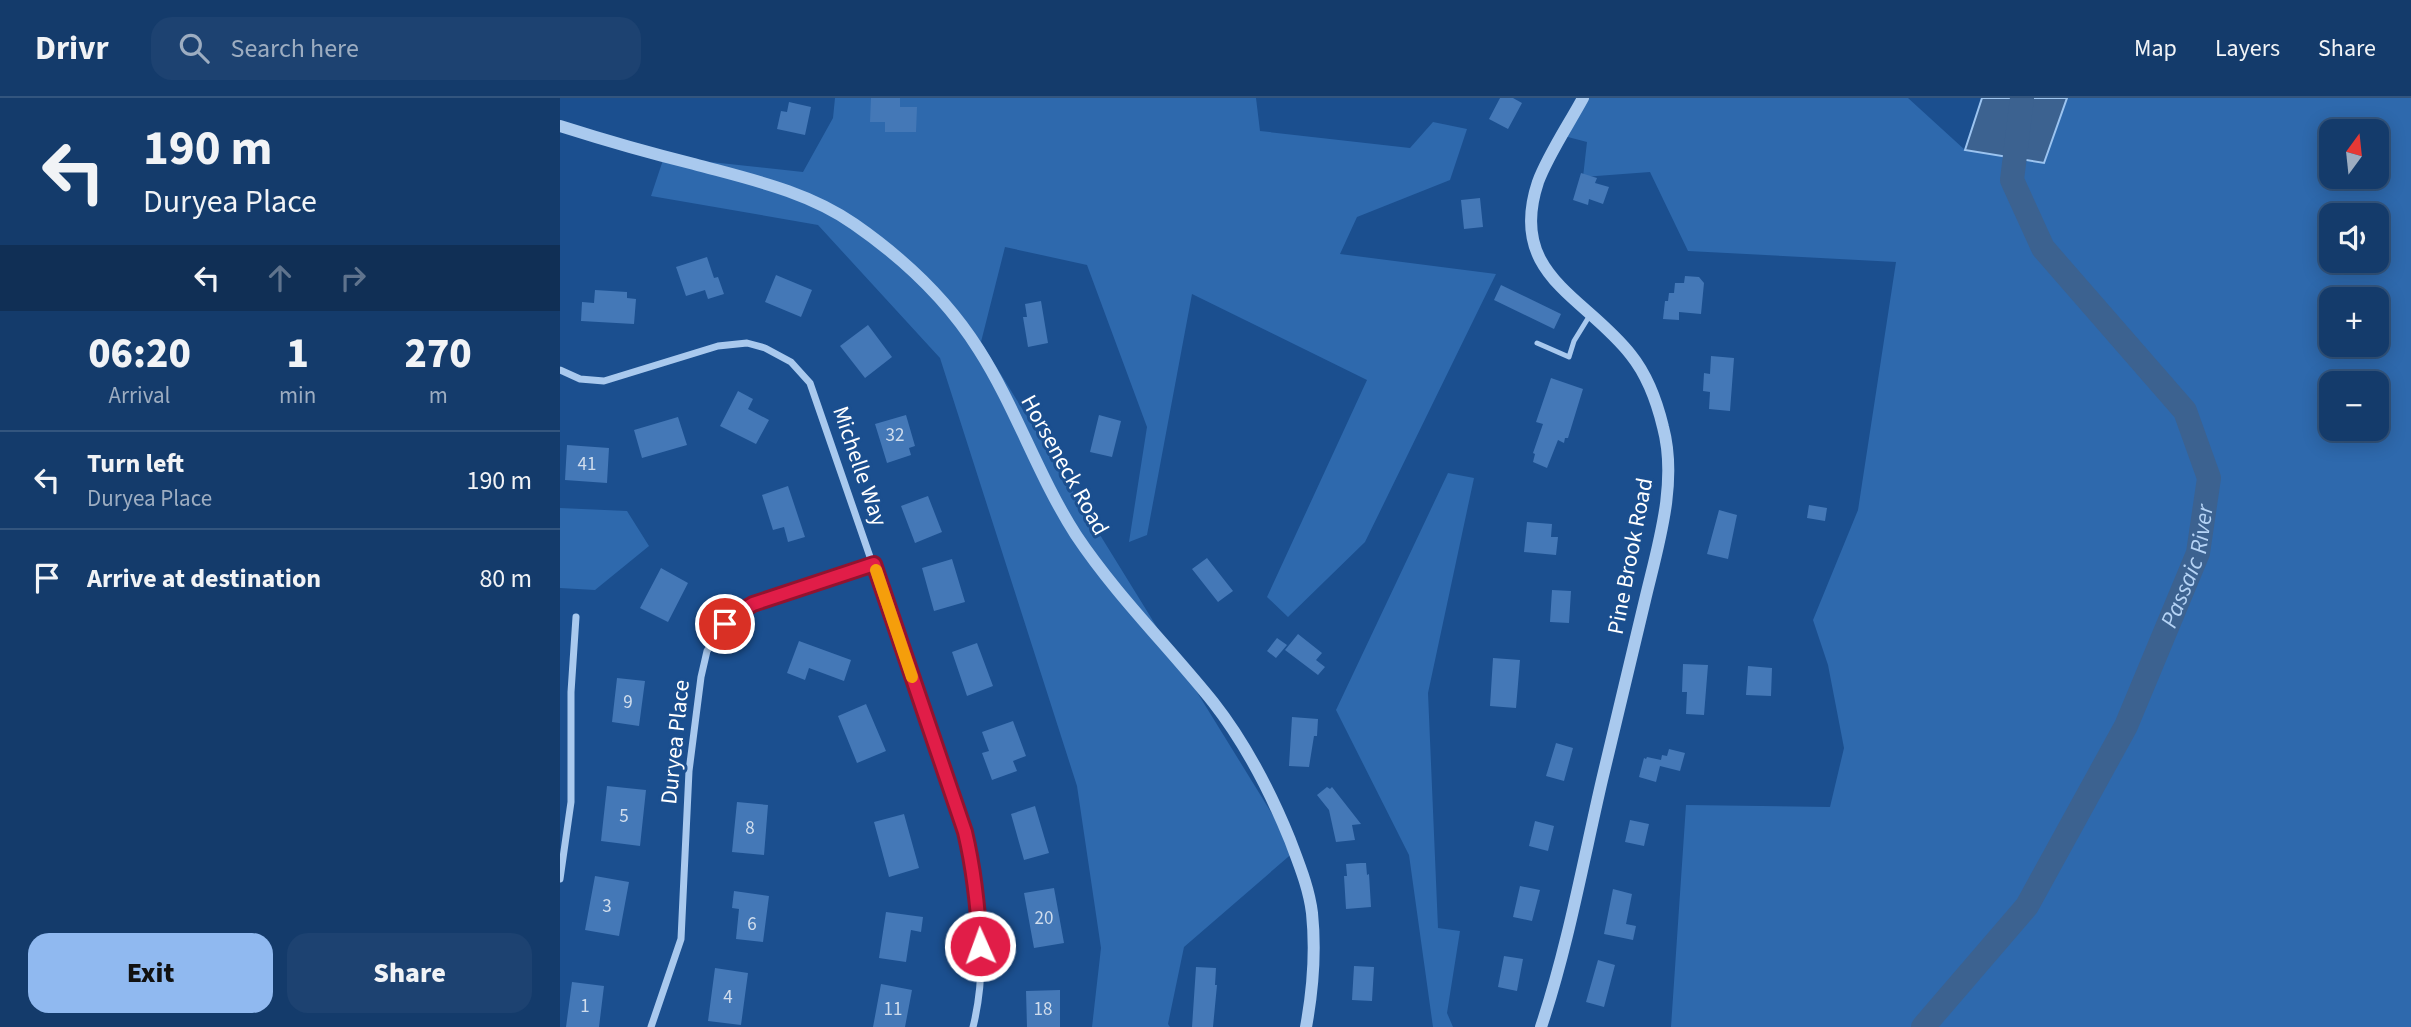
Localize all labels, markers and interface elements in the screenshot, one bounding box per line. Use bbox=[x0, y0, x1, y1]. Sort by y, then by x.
search box bbox=[151, 17, 641, 80]
text: Drivr bbox=[35, 25, 109, 72]
icon: search bbox=[175, 29, 213, 67]
text: Search here bbox=[231, 30, 359, 67]
text: Map bbox=[2134, 31, 2177, 66]
text: Layers bbox=[2215, 31, 2280, 66]
text: Share bbox=[2318, 31, 2376, 66]
text: 190 m bbox=[143, 114, 272, 184]
north arrow bbox=[2319, 119, 2389, 189]
map controls bbox=[2319, 119, 2389, 441]
icon: left bbox=[28, 126, 119, 217]
text: Duryea Place bbox=[143, 179, 317, 225]
button: sound bbox=[2319, 203, 2389, 273]
icon: left bbox=[188, 259, 226, 297]
icon: ahead bbox=[261, 259, 299, 297]
icon: right bbox=[334, 259, 372, 297]
button: + bbox=[2319, 287, 2389, 357]
text: 06:20 bbox=[88, 324, 191, 384]
text: 1 bbox=[286, 324, 309, 384]
text: 270 bbox=[405, 324, 472, 384]
button: − bbox=[2319, 371, 2389, 441]
text: Arrival bbox=[109, 379, 170, 412]
text: min bbox=[279, 379, 316, 412]
text: m bbox=[429, 379, 448, 412]
street label: Horseneck Road bbox=[1013, 389, 1117, 541]
street label: Michelle Way bbox=[824, 402, 896, 531]
house number: 32 bbox=[886, 422, 904, 449]
text: Turn left bbox=[87, 445, 184, 482]
house number: 41 bbox=[578, 451, 596, 478]
icon: left bbox=[28, 461, 66, 499]
text: 190 m bbox=[466, 462, 532, 499]
street label: Pine Brook Road bbox=[1599, 475, 1661, 637]
text: Duryea Place bbox=[87, 482, 212, 515]
water label: Passaic River bbox=[2151, 500, 2223, 633]
icon: arrive bbox=[28, 559, 66, 597]
text: Arrive at destination bbox=[87, 560, 321, 597]
text: 80 m bbox=[479, 560, 532, 597]
pin bbox=[695, 594, 755, 654]
icon: arrive bbox=[706, 605, 744, 643]
street label: Duryea Place bbox=[652, 678, 698, 806]
house number: 9 bbox=[623, 689, 633, 716]
house number: 5 bbox=[619, 803, 629, 830]
house number: 8 bbox=[745, 815, 755, 842]
house number: 3 bbox=[602, 893, 612, 920]
house number: 20 bbox=[1035, 905, 1053, 932]
position arrow bbox=[943, 909, 1017, 983]
house number: 6 bbox=[747, 911, 757, 938]
button: Exit bbox=[28, 933, 273, 1013]
button: Share bbox=[287, 933, 532, 1013]
house number: 4 bbox=[723, 984, 733, 1011]
house number: 1 bbox=[580, 993, 590, 1020]
house number: 11 bbox=[884, 996, 902, 1023]
house number: 18 bbox=[1034, 996, 1052, 1023]

